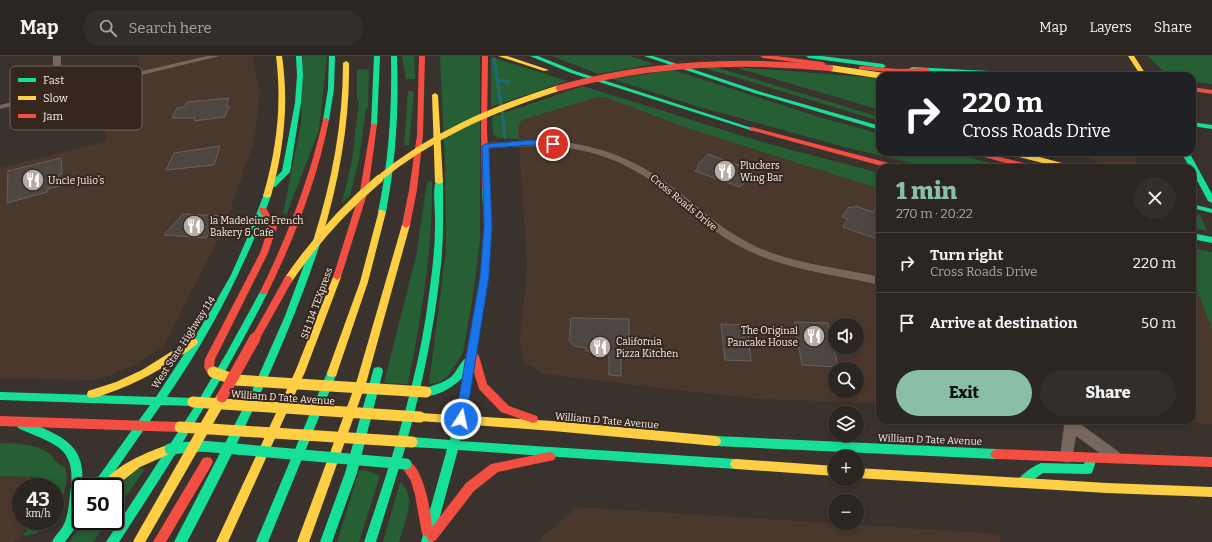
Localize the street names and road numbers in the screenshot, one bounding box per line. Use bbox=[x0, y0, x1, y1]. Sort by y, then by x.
street label: Cross Roads Drive bbox=[647, 172, 719, 233]
street label: SH 114 TEXpress bbox=[298, 266, 336, 341]
street label: West State Highway 114 bbox=[149, 294, 218, 391]
street label: William D Tate Avenue bbox=[230, 388, 335, 408]
street label: William D Tate Avenue bbox=[554, 410, 659, 432]
street label: William D Tate Avenue bbox=[878, 432, 982, 448]

